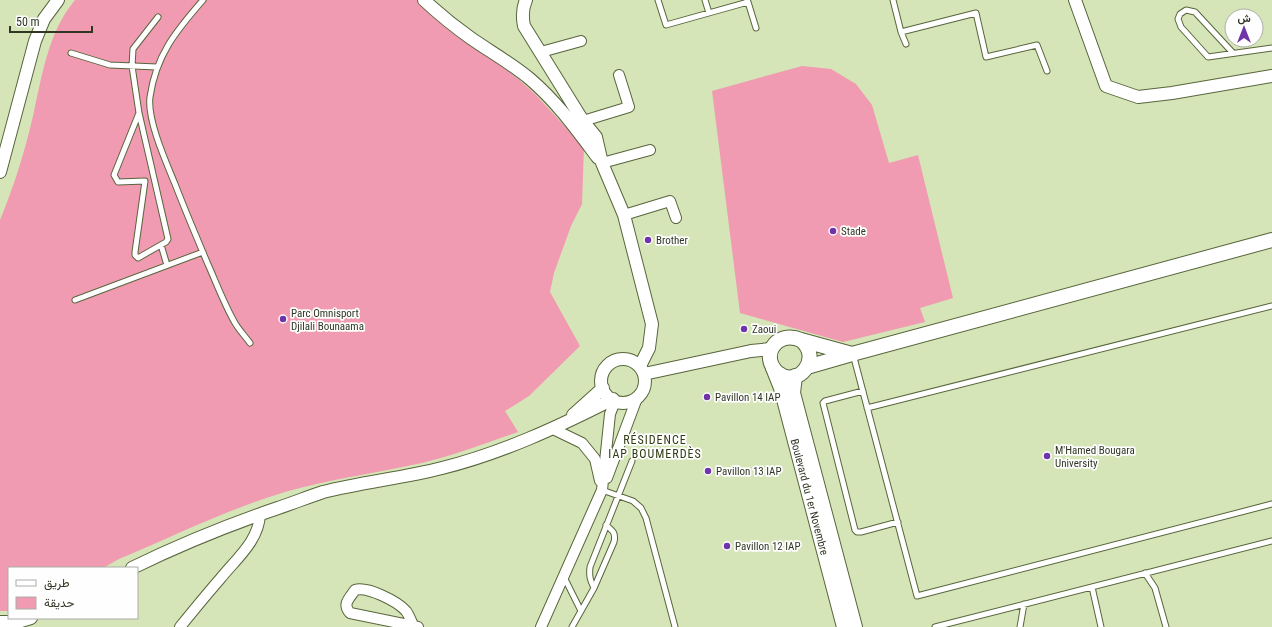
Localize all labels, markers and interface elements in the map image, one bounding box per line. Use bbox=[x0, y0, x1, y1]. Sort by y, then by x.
scale bar bbox=[10, 8, 92, 34]
north arrow bbox=[1224, 8, 1264, 48]
text: ش bbox=[1237, 12, 1251, 25]
text: 50 m bbox=[16, 15, 40, 29]
place label: Stade bbox=[841, 225, 866, 238]
marker: Stade bbox=[828, 226, 838, 236]
place label: Brother bbox=[656, 234, 688, 247]
marker: Brother bbox=[643, 235, 653, 245]
place label: Parc Omnisport Djilali Bounaama bbox=[291, 307, 364, 333]
marker: Parc Omnisport Djilali Bounaama bbox=[278, 314, 288, 324]
place label: Zaoui bbox=[752, 323, 776, 336]
marker: Zaoui bbox=[739, 324, 749, 334]
place label: Pavillon 14 IAP bbox=[715, 391, 781, 404]
marker: Pavillon 14 IAP bbox=[702, 392, 712, 402]
district label: RÉSIDENCE IAP BOUMERDÈS bbox=[608, 432, 702, 461]
street label: Boulevard du 1er Novembre bbox=[788, 437, 831, 556]
place label: M'Hamed Bougara University bbox=[1055, 444, 1135, 470]
marker: M'Hamed Bougara University bbox=[1042, 451, 1052, 461]
place label: Pavillon 13 IAP bbox=[716, 465, 782, 478]
marker: Pavillon 13 IAP bbox=[703, 466, 713, 476]
place label: Pavillon 12 IAP bbox=[735, 540, 801, 553]
marker: Pavillon 12 IAP bbox=[722, 541, 732, 551]
legend bbox=[8, 567, 138, 619]
text: طريق bbox=[44, 576, 70, 591]
text: حديقة bbox=[44, 596, 74, 610]

